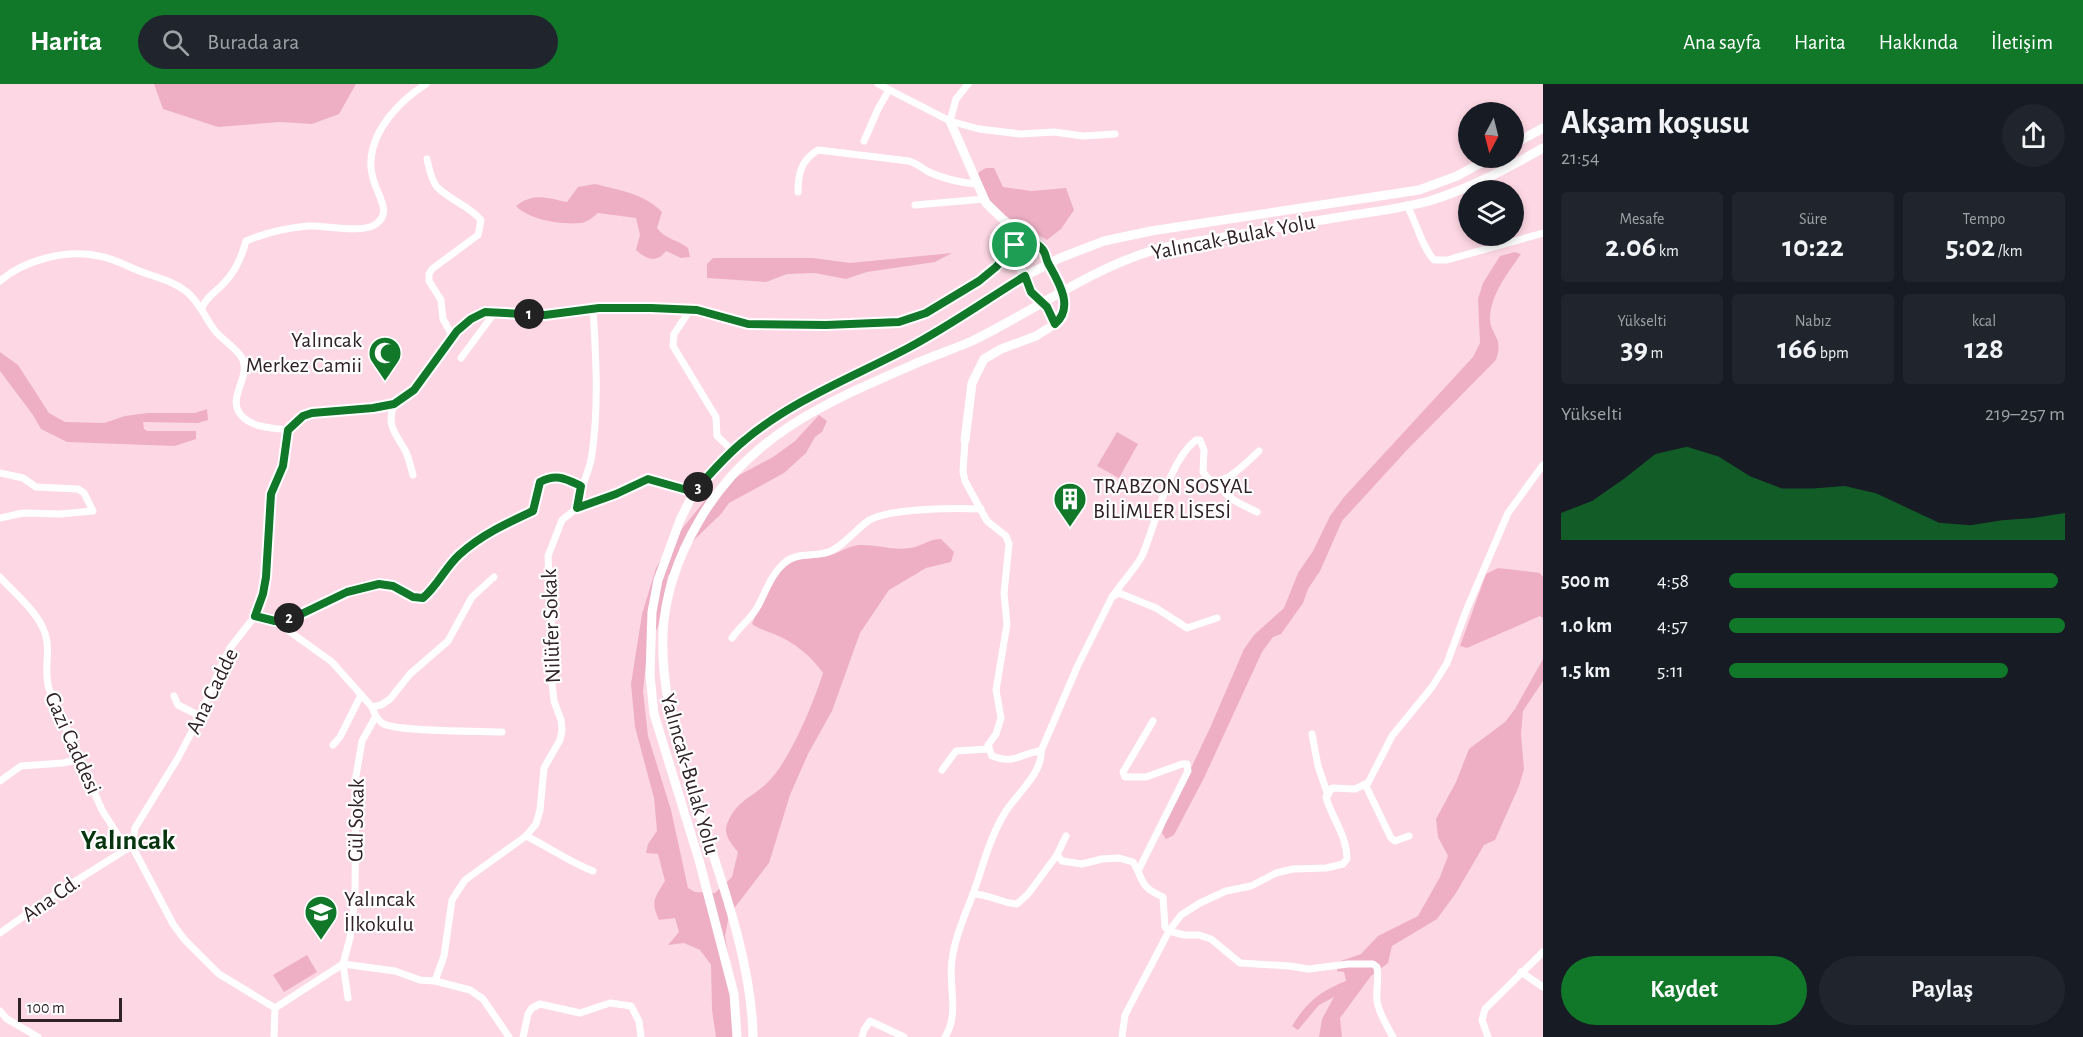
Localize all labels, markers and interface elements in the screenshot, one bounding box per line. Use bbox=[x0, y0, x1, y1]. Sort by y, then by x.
search box bbox=[138, 15, 558, 69]
icon: search bbox=[159, 26, 192, 59]
text: Harita bbox=[30, 28, 102, 56]
text: Burada ara bbox=[207, 31, 299, 53]
text: Ana sayfa bbox=[1683, 32, 1761, 53]
text: Harita bbox=[1794, 32, 1846, 53]
text: Hakkında bbox=[1879, 32, 1958, 53]
text: İletişim bbox=[1991, 32, 2053, 53]
north arrow bbox=[1458, 102, 1524, 168]
map controls bbox=[1458, 102, 1524, 246]
button: share bbox=[2002, 104, 2065, 167]
text: Akşam koşusu bbox=[1561, 107, 1749, 140]
text: 21:54 bbox=[1561, 148, 1600, 168]
button: layers bbox=[1458, 180, 1524, 246]
street label: Yalıncak-Bulak Yolu bbox=[1149, 210, 1317, 264]
text: Mesafe bbox=[1620, 211, 1664, 227]
text: Süre bbox=[1799, 211, 1827, 227]
text: Tempo bbox=[1963, 211, 2005, 227]
pin bbox=[989, 219, 1040, 270]
icon: arrive bbox=[998, 228, 1031, 261]
text: 2.06 bbox=[1605, 232, 1656, 262]
text: 10:22 bbox=[1782, 232, 1844, 262]
text: 5:02 bbox=[1946, 232, 1995, 262]
text: km bbox=[1656, 243, 1679, 259]
text: /km bbox=[1995, 243, 2022, 259]
pin: 1 bbox=[514, 299, 544, 329]
text: 1 bbox=[526, 306, 532, 322]
text: Yükselti bbox=[1617, 313, 1667, 329]
text: Nabız bbox=[1795, 313, 1831, 329]
text: kcal bbox=[1972, 313, 1996, 329]
place label: Yalıncak Merkez Camii bbox=[246, 329, 362, 376]
text: 39 bbox=[1621, 334, 1648, 364]
text: 166 bbox=[1777, 334, 1817, 364]
text: 128 bbox=[1964, 334, 2004, 364]
mosque icon: Yalıncak Merkez Camii bbox=[367, 335, 403, 382]
text: m bbox=[1648, 345, 1663, 361]
text: bpm bbox=[1817, 345, 1849, 361]
text: Yükselti bbox=[1561, 404, 1622, 424]
text: 219–257 m bbox=[1985, 404, 2065, 424]
pin: 3 bbox=[683, 472, 713, 502]
place label: TRABZON SOSYAL BİLİMLER LİSESİ bbox=[1093, 475, 1253, 522]
text: 3 bbox=[695, 479, 701, 495]
building icon: TRABZON SOSYAL BİLİMLER LİSESİ bbox=[1052, 481, 1088, 528]
street label: Nilüfer Sokak bbox=[538, 568, 564, 684]
text: 500 m bbox=[1561, 571, 1610, 591]
text: 4:58 bbox=[1657, 571, 1689, 591]
pin: 2 bbox=[274, 603, 304, 633]
text: 2 bbox=[285, 610, 293, 626]
text: 1.0 km bbox=[1561, 616, 1612, 636]
text: 4:57 bbox=[1657, 616, 1688, 636]
street label: Ana Cadde bbox=[182, 645, 242, 737]
text: 1.5 km bbox=[1561, 661, 1610, 681]
text: 5:11 bbox=[1657, 661, 1684, 681]
street label: Gazi Caddesi bbox=[41, 689, 105, 797]
street label: Yalıncak-Bulak Yolu bbox=[657, 691, 723, 857]
street label: Gül Sokak bbox=[344, 778, 368, 862]
district label: Yalıncak bbox=[81, 827, 175, 855]
street label: Ana Cd. bbox=[18, 870, 84, 926]
place label: Yalıncak İlkokulu bbox=[344, 888, 415, 935]
school or university icon: Yalıncak İlkokulu bbox=[303, 894, 339, 941]
button: Kaydet bbox=[1561, 956, 1807, 1025]
button: Paylaş bbox=[1819, 956, 2065, 1025]
scale bar bbox=[18, 995, 122, 1022]
text: 100 m bbox=[27, 1000, 65, 1016]

